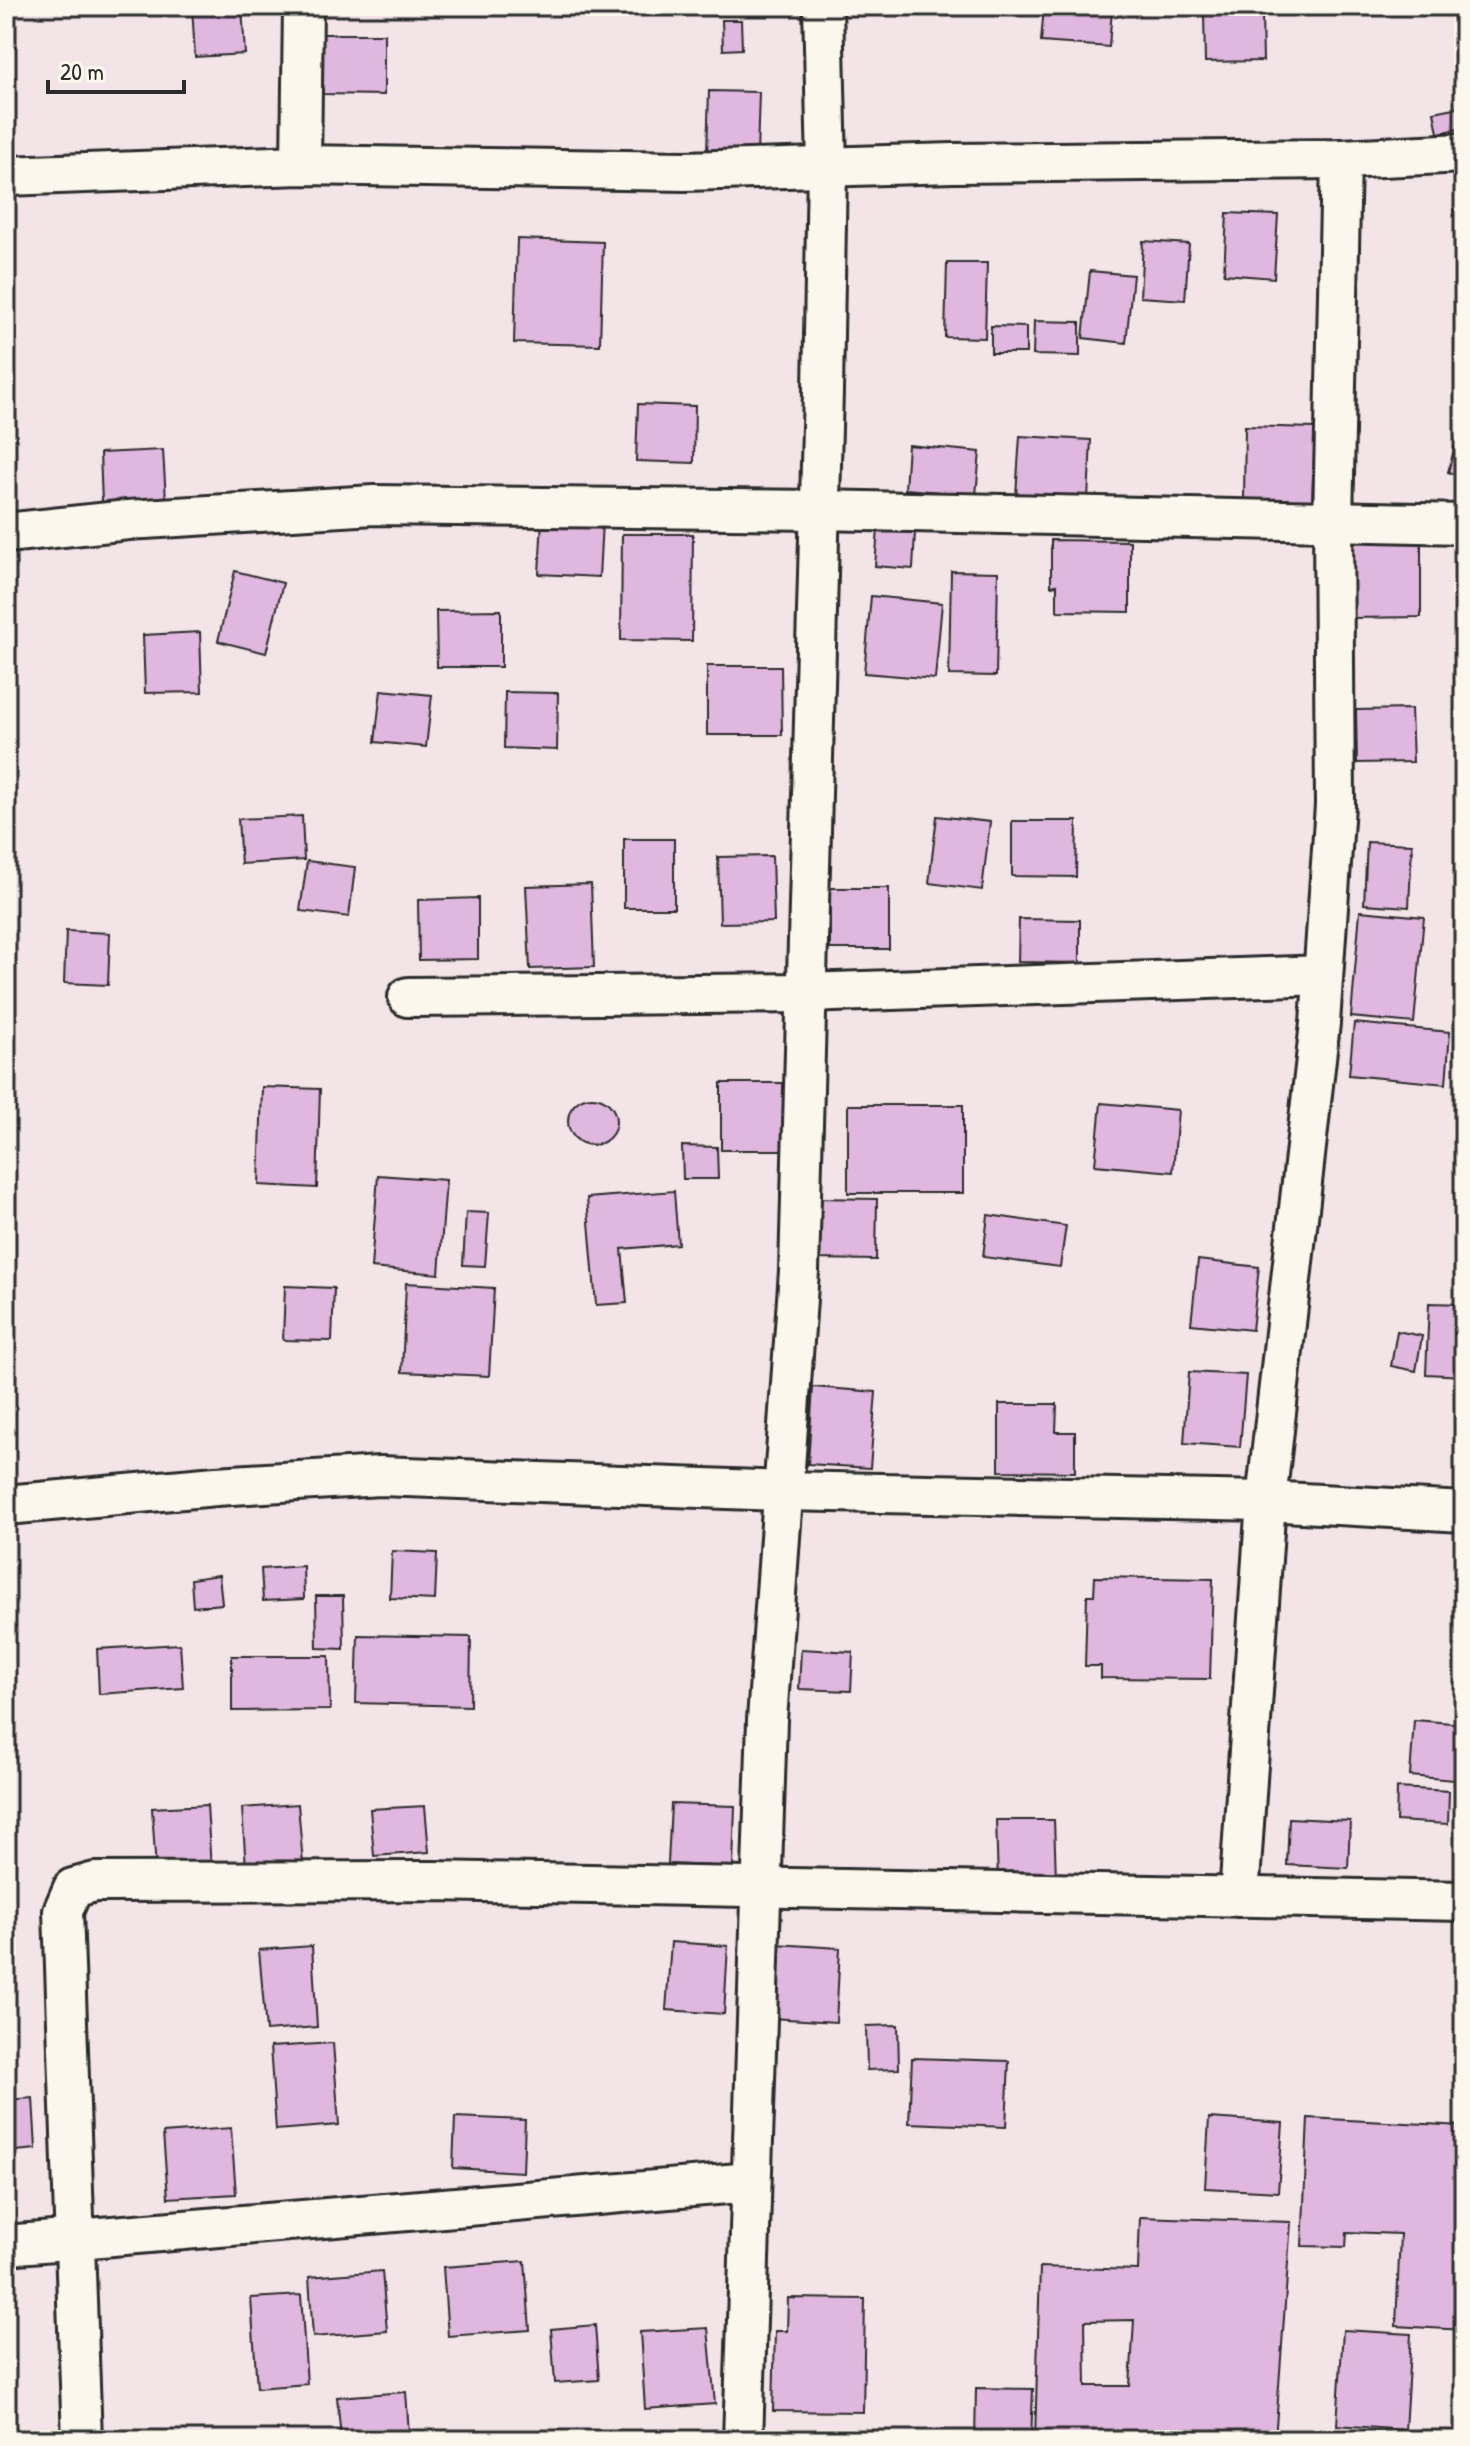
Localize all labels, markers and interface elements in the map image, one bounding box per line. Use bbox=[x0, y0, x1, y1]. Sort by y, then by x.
scale bar bbox=[48, 44, 184, 94]
text: 20 m bbox=[60, 55, 104, 87]

